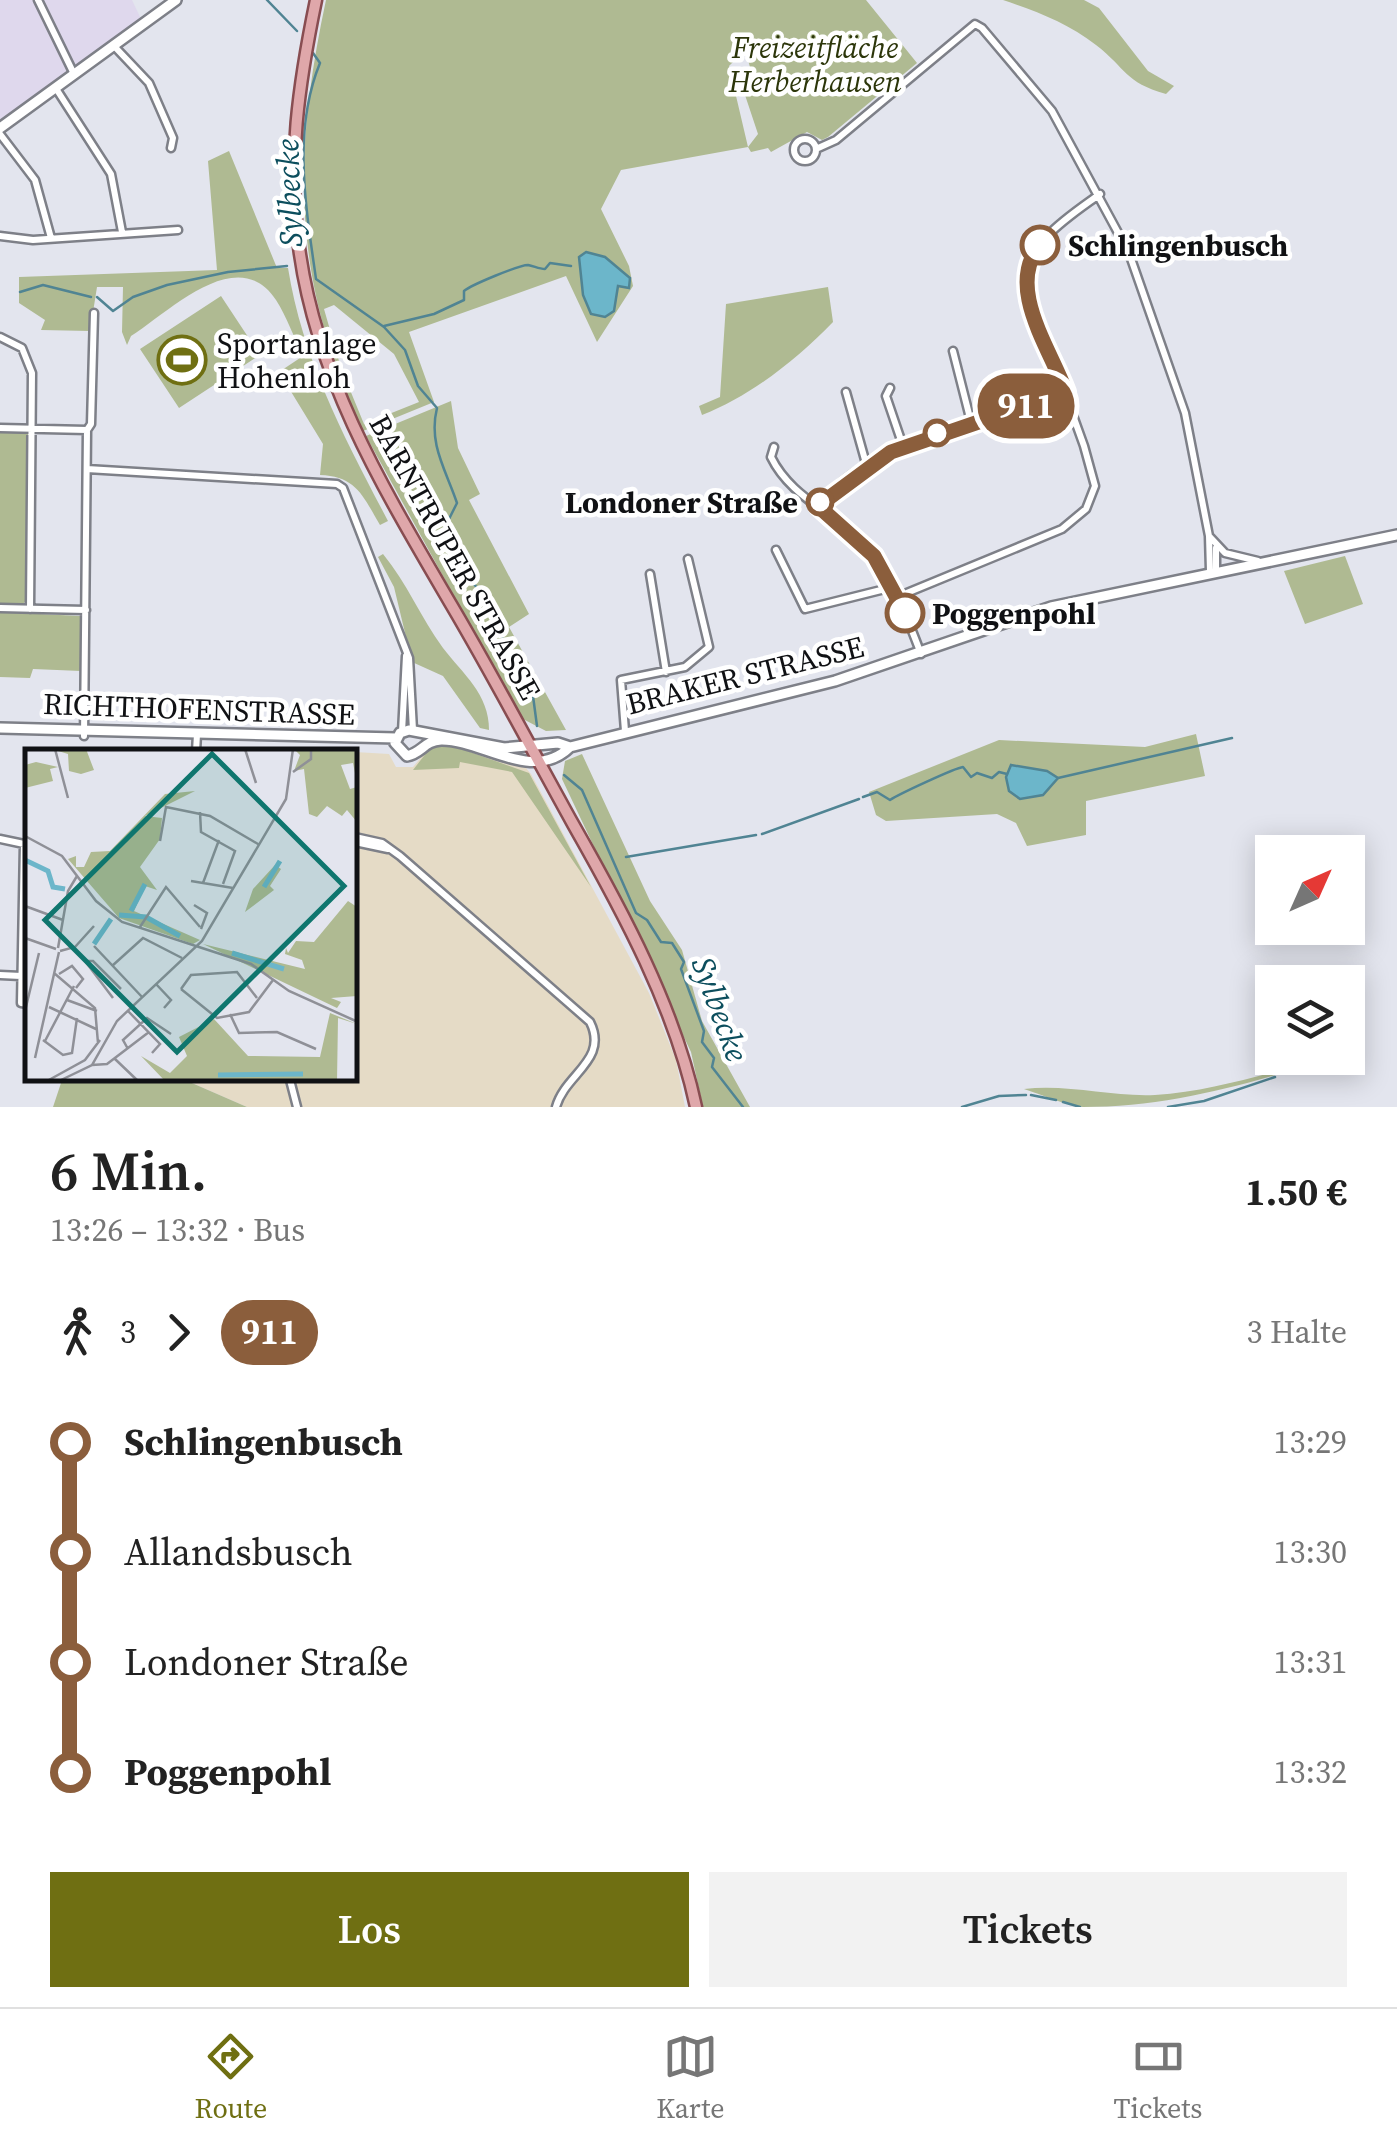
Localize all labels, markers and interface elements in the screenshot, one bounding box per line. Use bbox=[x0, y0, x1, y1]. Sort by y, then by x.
park label: Freizeitfläche Herberhausen bbox=[727, 27, 902, 102]
water label: Sylbecke bbox=[265, 138, 313, 248]
place label: Schlingenbusch bbox=[1068, 225, 1288, 266]
marker: Schlingenbusch bbox=[1021, 226, 1059, 264]
place label: Sportanlage Hohenloh bbox=[217, 323, 376, 398]
sports icon: Sportanlage Hohenloh bbox=[156, 334, 208, 386]
line badge: 911 bbox=[968, 374, 1084, 438]
text: 911 bbox=[998, 382, 1054, 430]
street label: BARNTRUPER STRASSE bbox=[359, 407, 551, 707]
unlabelled marker bbox=[924, 420, 950, 446]
place label: Londoner Straße bbox=[565, 482, 798, 523]
marker: Londoner Straße bbox=[807, 489, 833, 515]
place label: Poggenpohl bbox=[932, 593, 1096, 634]
marker: Poggenpohl bbox=[886, 594, 924, 632]
street label: BRAKER STRASSE bbox=[622, 626, 868, 724]
street label: RICHTHOFENSTRASSE bbox=[42, 683, 356, 735]
inset map bbox=[25, 749, 358, 1082]
north arrow bbox=[1255, 835, 1365, 945]
map controls bbox=[1255, 835, 1365, 1075]
water label: Sylbecke bbox=[681, 951, 759, 1067]
button: layers bbox=[1255, 965, 1365, 1075]
text: 6 Min. bbox=[50, 1133, 207, 1208]
text: 1.50 € bbox=[1245, 1166, 1347, 1218]
text: 13:26 – 13:32 · Bus bbox=[50, 1208, 305, 1252]
icon: walk bbox=[50, 1305, 105, 1360]
icon: forward bbox=[151, 1305, 206, 1360]
text: 911 bbox=[241, 1308, 298, 1356]
text: 3 bbox=[120, 1310, 136, 1354]
text: 3 Halte bbox=[1246, 1310, 1347, 1354]
text: Schlingenbusch bbox=[124, 1416, 403, 1468]
text: 13:29 bbox=[1273, 1420, 1347, 1464]
text: Allandsbusch bbox=[124, 1526, 353, 1578]
text: 13:30 bbox=[1273, 1530, 1347, 1574]
text: Londoner Straße bbox=[124, 1636, 409, 1688]
text: 13:31 bbox=[1273, 1640, 1347, 1684]
text: Poggenpohl bbox=[124, 1746, 331, 1798]
text: 13:32 bbox=[1273, 1750, 1347, 1794]
button: Los bbox=[50, 1872, 689, 1987]
button: Tickets bbox=[709, 1872, 1347, 1987]
tab: Route bbox=[195, 2029, 267, 2127]
tab: Karte bbox=[656, 2029, 725, 2127]
tab: Tickets bbox=[1114, 2029, 1202, 2127]

